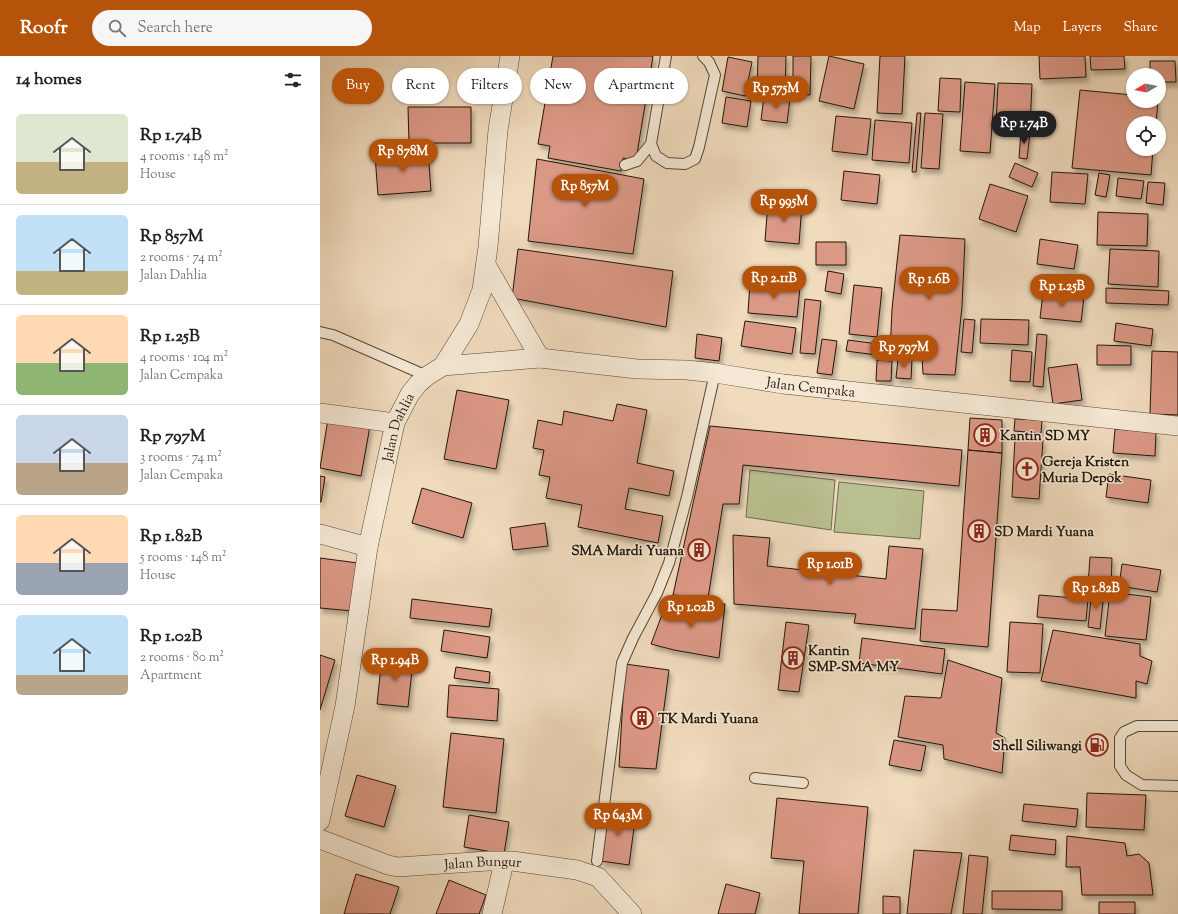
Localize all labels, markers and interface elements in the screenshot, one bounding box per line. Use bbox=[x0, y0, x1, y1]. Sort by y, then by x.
search box bbox=[92, 10, 372, 46]
text: Roofr bbox=[20, 15, 68, 42]
icon: search bbox=[106, 17, 128, 39]
text: Search here bbox=[138, 18, 213, 39]
text: Map bbox=[1014, 18, 1041, 38]
text: Layers bbox=[1063, 18, 1101, 38]
text: Share bbox=[1123, 18, 1158, 38]
text: 14 homes bbox=[16, 68, 82, 92]
chip: Buy bbox=[332, 68, 384, 104]
chip: Rent bbox=[392, 68, 449, 104]
chip: Filters bbox=[457, 68, 522, 104]
chip: New bbox=[530, 68, 586, 104]
chip: Apartment bbox=[594, 68, 688, 104]
north arrow bbox=[1126, 68, 1166, 108]
map controls bbox=[1126, 68, 1166, 156]
icon: filters bbox=[282, 69, 304, 91]
pin: Rp 575M bbox=[739, 76, 813, 110]
text: Rp 575M bbox=[753, 80, 799, 98]
pin: Rp 1.74B bbox=[983, 111, 1065, 145]
text: Rp 1.74B bbox=[1000, 115, 1048, 133]
button: locate bbox=[1126, 116, 1166, 156]
text: Rp 1.74B bbox=[140, 124, 202, 148]
icon: home bbox=[48, 130, 96, 178]
pin: Rp 878M bbox=[366, 139, 440, 173]
text: Rp 878M bbox=[378, 143, 428, 161]
text: 4 rooms · 148 m² bbox=[140, 148, 228, 166]
text: House bbox=[140, 166, 176, 184]
pin: Rp 857M bbox=[548, 174, 622, 208]
text: Rp 857M bbox=[561, 178, 609, 196]
pin: Rp 995M bbox=[747, 189, 821, 223]
text: Rp 995M bbox=[760, 193, 808, 211]
text: Rp 857M bbox=[140, 225, 203, 249]
icon: home bbox=[48, 231, 96, 279]
text: 2 rooms · 74 m² bbox=[140, 249, 223, 267]
pin: Rp 2.11B bbox=[733, 266, 815, 300]
text: Jalan Dahlia bbox=[140, 267, 207, 285]
pin: Rp 1.6B bbox=[892, 267, 966, 301]
text: Rp 2.11B bbox=[751, 270, 797, 288]
text: Rp 1.6B bbox=[908, 271, 950, 289]
pin: Rp 1.25B bbox=[1021, 274, 1103, 308]
text: Rp 1.25B bbox=[1039, 278, 1085, 296]
text: Rp 1.25B bbox=[140, 325, 200, 349]
icon: home bbox=[48, 331, 96, 379]
pin: Rp 797M bbox=[867, 335, 941, 369]
text: Rp 797M bbox=[879, 339, 929, 357]
text: 4 rooms · 104 m² bbox=[140, 349, 228, 367]
text: Jalan Cempaka bbox=[140, 367, 223, 385]
street label: Jalan Cempaka bbox=[764, 373, 857, 404]
street label: Jalan Dahlia bbox=[379, 390, 421, 465]
building icon: Kantin SD MY bbox=[972, 422, 998, 448]
text: Rp 797M bbox=[140, 425, 205, 449]
place label: Kantin SD MY bbox=[1000, 427, 1090, 447]
icon: home bbox=[48, 431, 96, 479]
text: 3 rooms · 74 m² bbox=[140, 449, 222, 467]
place label: Gereja Kristen Muria Depok bbox=[1042, 453, 1130, 489]
church icon: Gereja Kristen Muria Depok bbox=[1014, 456, 1040, 482]
text: Jalan Cempaka bbox=[140, 467, 223, 485]
building icon: SD Mardi Yuana bbox=[966, 518, 992, 544]
place label: SD Mardi Yuana bbox=[994, 523, 1094, 543]
text: Rp 1.82B bbox=[140, 525, 202, 549]
icon: home bbox=[48, 531, 96, 579]
building icon: SMA Mardi Yuana bbox=[686, 537, 712, 563]
place label: SMA Mardi Yuana bbox=[571, 542, 685, 562]
text: 5 rooms · 148 m² bbox=[140, 549, 226, 567]
pin: Rp 1.01B bbox=[789, 552, 871, 586]
text: Rp 1.01B bbox=[807, 556, 853, 574]
text: House bbox=[140, 567, 176, 585]
pin: Rp 1.82B bbox=[1055, 576, 1137, 610]
text: Rp 1.82B bbox=[1072, 580, 1120, 598]
pin: Rp 1.02B bbox=[650, 595, 732, 629]
text: Rp 1.02B bbox=[667, 599, 715, 617]
text: Rp 1.02B bbox=[140, 625, 202, 649]
icon: home bbox=[48, 631, 96, 679]
place label: Kantin SMP-SMA MY bbox=[808, 642, 899, 678]
building icon: Kantin SMP-SMA MY bbox=[780, 645, 806, 671]
pin: Rp 1.94B bbox=[354, 648, 436, 682]
text: 2 rooms · 80 m² bbox=[140, 649, 224, 667]
text: Rp 1.94B bbox=[371, 652, 419, 670]
text: Apartment bbox=[140, 667, 201, 685]
building icon: TK Mardi Yuana bbox=[629, 705, 655, 731]
place label: TK Mardi Yuana bbox=[658, 710, 759, 730]
fuel station icon: Shell Siliwangi bbox=[1084, 732, 1110, 758]
place label: Shell Siliwangi bbox=[992, 737, 1082, 757]
pin: Rp 643M bbox=[581, 803, 655, 837]
text: Rp 643M bbox=[593, 807, 643, 825]
street label: Jalan Bungur bbox=[443, 853, 523, 876]

